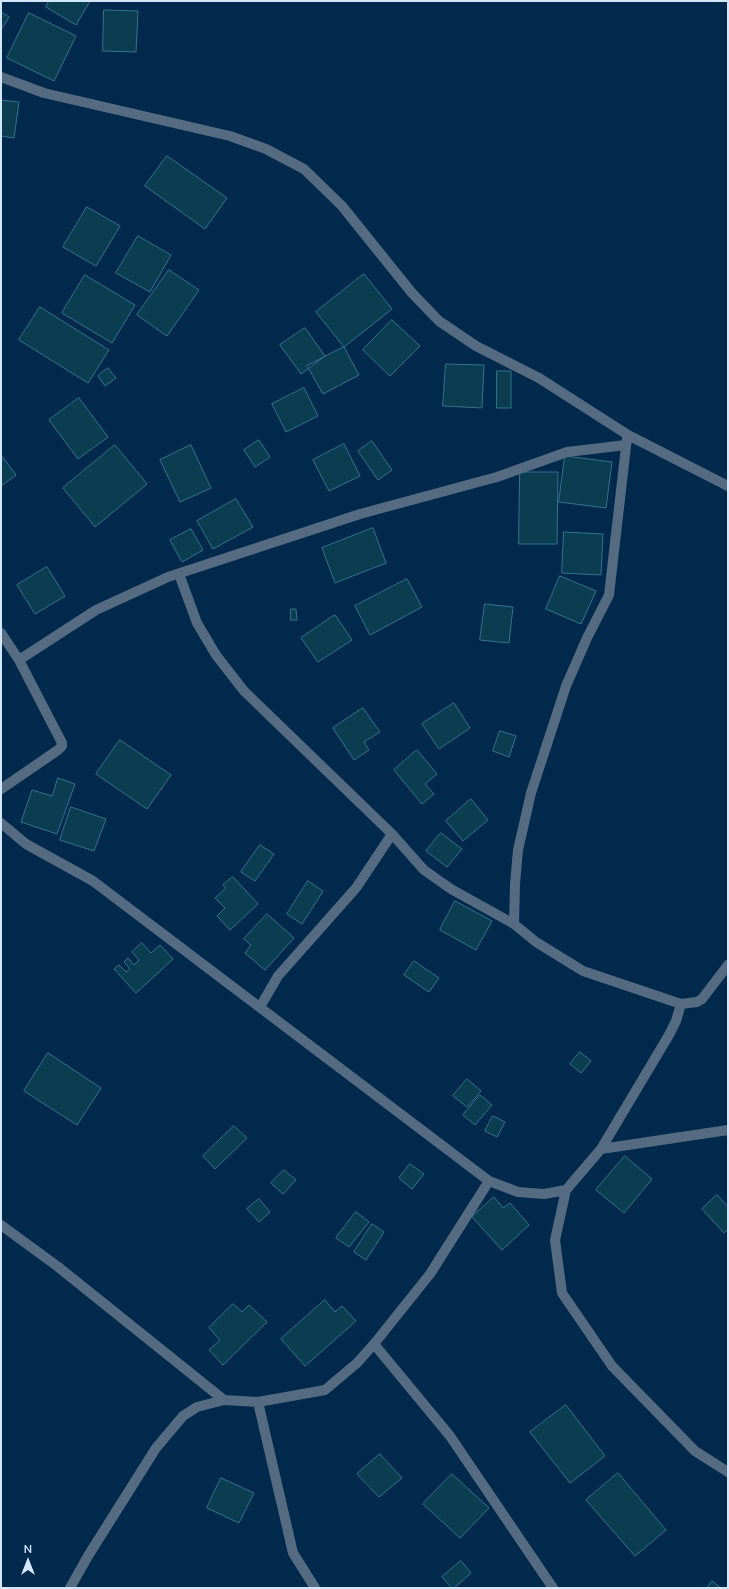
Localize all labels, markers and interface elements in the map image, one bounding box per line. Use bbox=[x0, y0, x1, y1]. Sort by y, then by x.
north arrow bbox=[8, 1541, 48, 1581]
text: N bbox=[24, 1542, 32, 1556]

